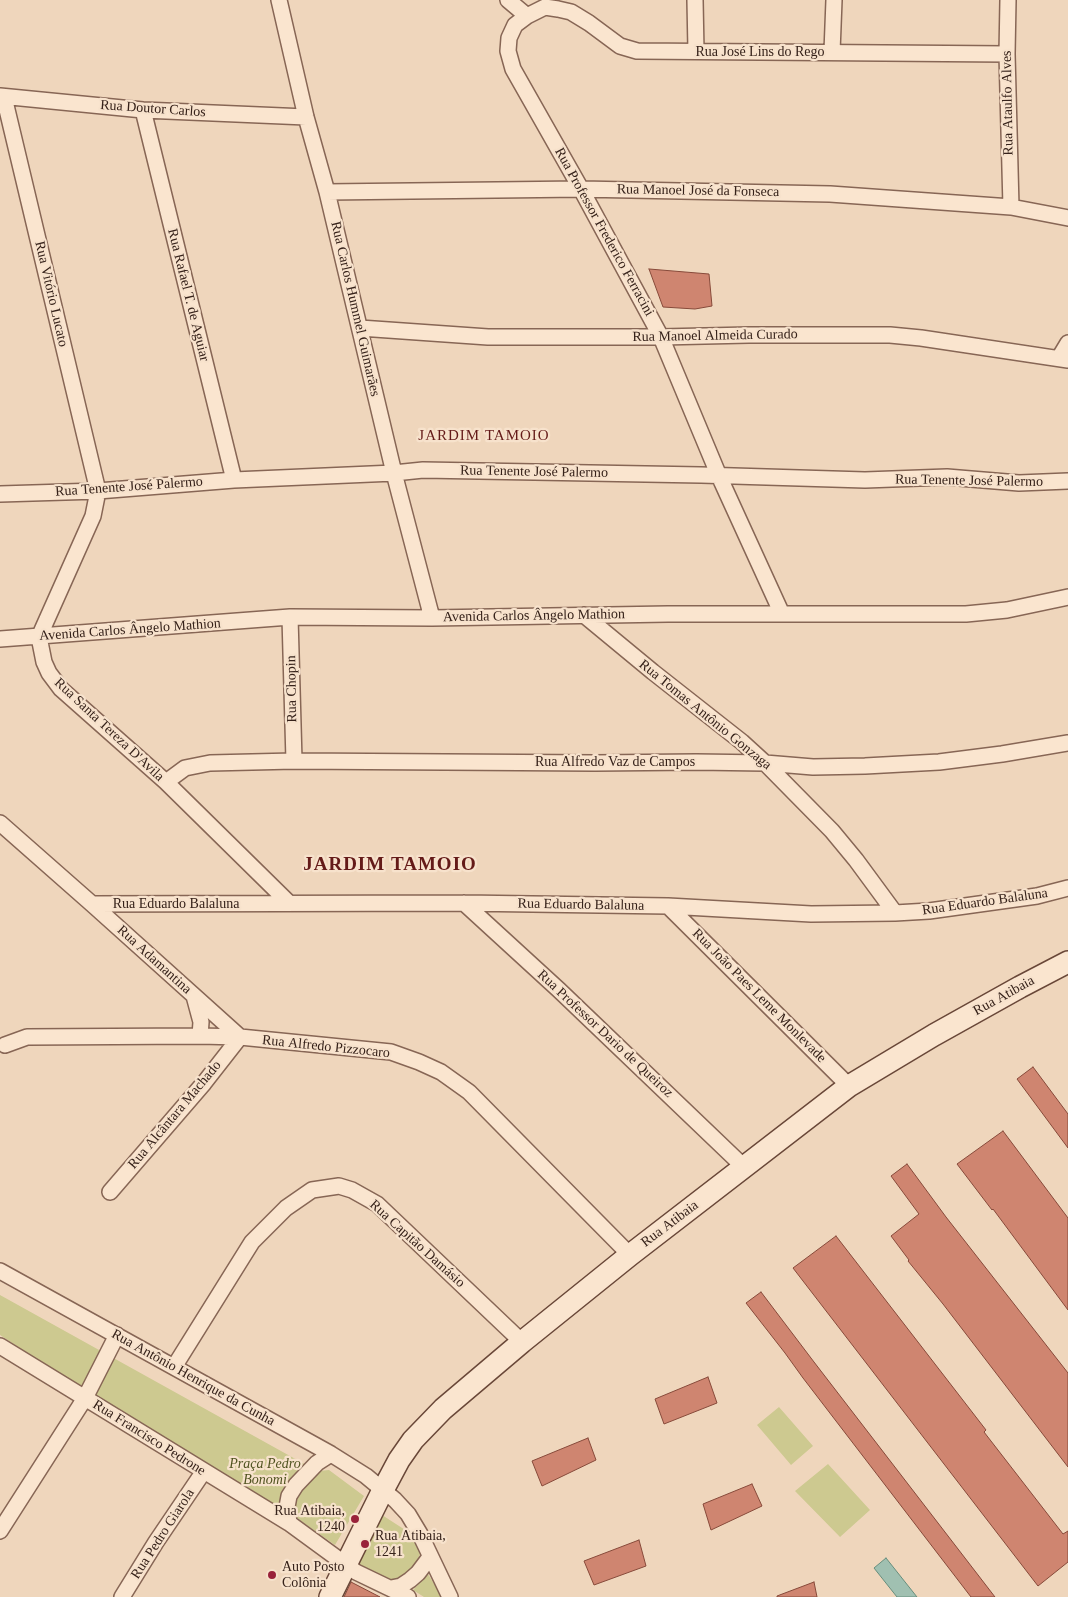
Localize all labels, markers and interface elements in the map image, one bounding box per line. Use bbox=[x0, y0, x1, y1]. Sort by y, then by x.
street label: Rua José Lins do Rego bbox=[695, 44, 825, 60]
street label: Rua Ataulfo Alves bbox=[999, 50, 1017, 156]
street label: Rua Doutor Carlos bbox=[100, 97, 206, 121]
street label: Rua Professor Frederico Ferracini bbox=[551, 145, 657, 319]
street label: Rua Manoel José da Fonseca bbox=[617, 181, 779, 201]
street label: Rua Carlos Hummel Guimarães bbox=[327, 220, 383, 398]
street label: Rua Rafael T. de Aguiar bbox=[163, 227, 213, 363]
street label: Rua Vitório Lucato bbox=[31, 239, 71, 349]
street label: Rua Manoel Almeida Curado bbox=[632, 326, 798, 346]
district label: JARDIM TAMOIO bbox=[417, 427, 551, 445]
street label: Rua Tenente José Palermo bbox=[460, 462, 608, 482]
street label: Rua Tenente José Palermo bbox=[895, 471, 1043, 491]
street label: Rua Tenente José Palermo bbox=[55, 473, 203, 501]
street label: Avenida Carlos Ângelo Mathion bbox=[443, 606, 625, 626]
street label: Avenida Carlos Ângelo Mathion bbox=[39, 615, 221, 645]
street label: Rua Chopin bbox=[283, 655, 301, 723]
street label: Rua Tomas Antônio Gonzaga bbox=[635, 656, 775, 774]
street label: Rua Santa Tereza D'Avila bbox=[51, 675, 167, 785]
street label: Rua Alfredo Vaz de Campos bbox=[535, 754, 695, 770]
district label: JARDIM TAMOIO bbox=[302, 854, 478, 876]
street label: Rua Eduardo Balaluna bbox=[921, 885, 1049, 919]
street label: Rua Eduardo Balaluna bbox=[517, 895, 645, 915]
street label: Rua Eduardo Balaluna bbox=[113, 896, 239, 912]
street label: Rua Adamantina bbox=[113, 922, 195, 998]
street label: Rua João Paes Leme Monlevade bbox=[688, 925, 830, 1067]
street label: Rua Professor Dario de Queiroz bbox=[534, 967, 676, 1101]
street label: Rua Atibaia bbox=[971, 972, 1037, 1020]
street label: Rua Alfredo Pizzocaro bbox=[261, 1032, 391, 1062]
street label: Rua Alcântara Machado bbox=[125, 1057, 225, 1173]
street label: Rua Capitão Damásio bbox=[366, 1197, 468, 1291]
street label: Rua Atibaia bbox=[638, 1197, 702, 1251]
street label: Rua Antônio Henrique da Cunha bbox=[108, 1326, 278, 1430]
street label: Rua Francisco Pedrone bbox=[89, 1396, 209, 1480]
park label: Praça Pedro Bonomi bbox=[229, 1456, 301, 1488]
street label: Rua Pedro Giarola bbox=[128, 1486, 198, 1582]
place label: Rua Atibaia, 1240 bbox=[274, 1503, 345, 1535]
marker: Rua Atibaia, 1240 bbox=[349, 1513, 361, 1525]
place label: Rua Atibaia, 1241 bbox=[375, 1528, 446, 1560]
marker: Rua Atibaia, 1241 bbox=[359, 1538, 371, 1550]
place label: Auto Posto Colônia bbox=[282, 1559, 345, 1591]
marker: Auto Posto Colônia bbox=[266, 1569, 278, 1581]

